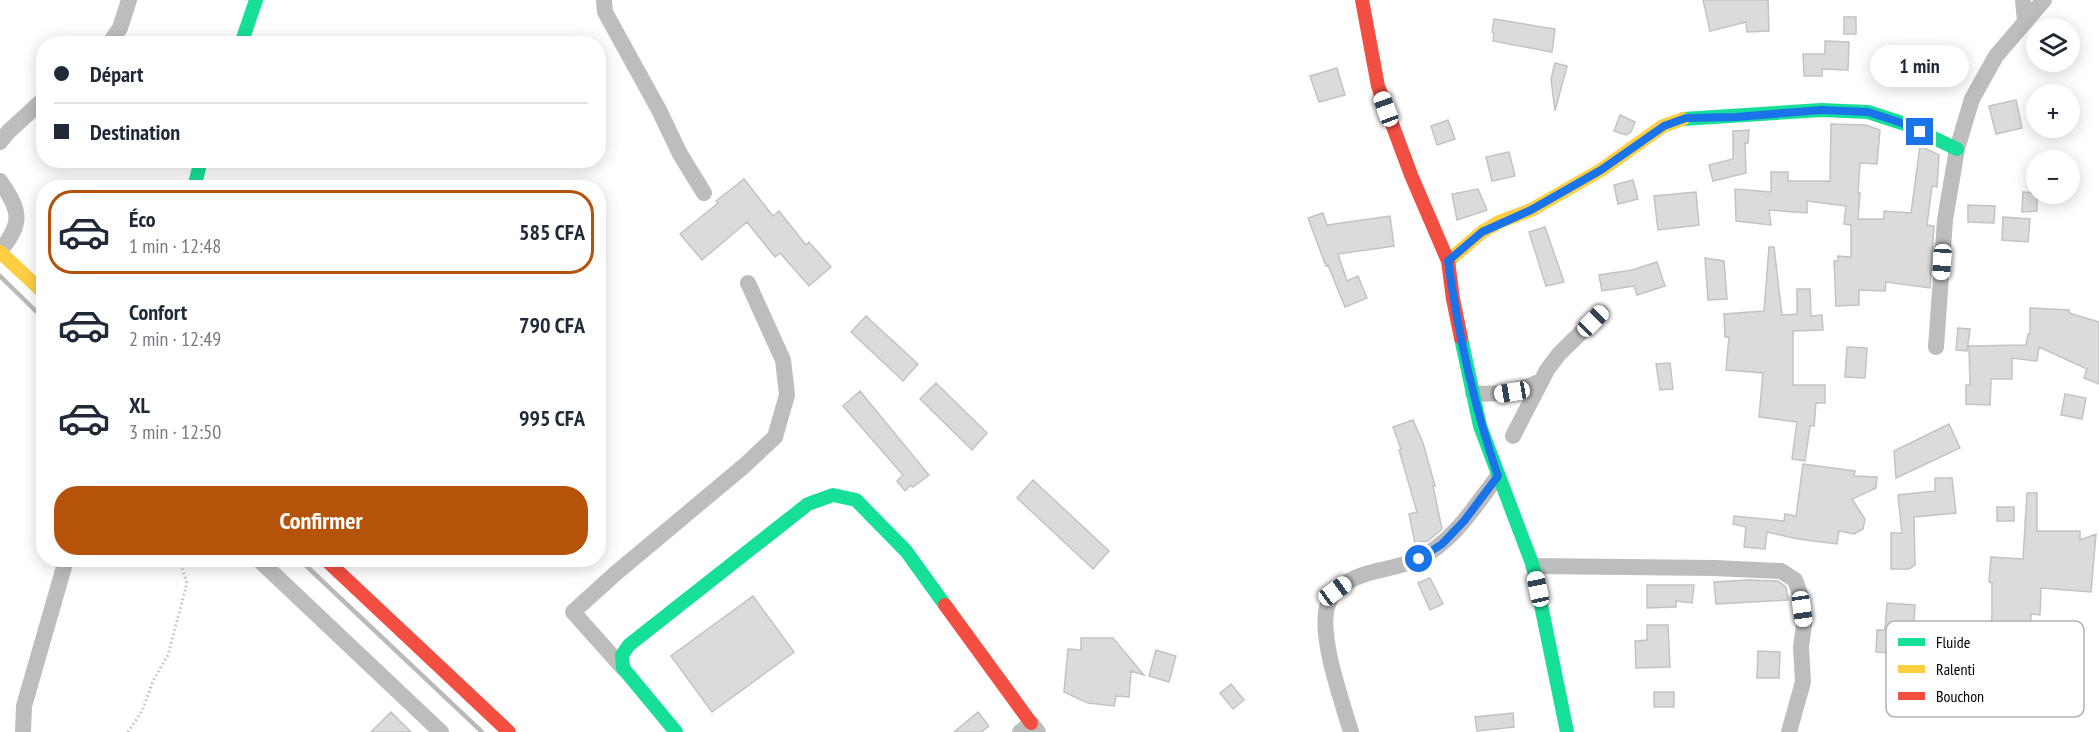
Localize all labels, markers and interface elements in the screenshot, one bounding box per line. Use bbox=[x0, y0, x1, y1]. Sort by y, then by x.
map controls bbox=[2026, 18, 2080, 204]
button: layers bbox=[2026, 18, 2080, 72]
callout: 1 min bbox=[1870, 45, 1970, 87]
text: 1 min bbox=[1899, 53, 1940, 79]
text: Départ bbox=[90, 60, 144, 88]
button: + bbox=[2026, 84, 2080, 138]
car bbox=[1371, 89, 1401, 129]
text: Destination bbox=[90, 118, 180, 146]
route end bbox=[1906, 118, 1933, 145]
button: − bbox=[2026, 150, 2080, 204]
icon: car bbox=[57, 205, 111, 259]
text: Éco bbox=[129, 205, 156, 233]
text: 585 CFA bbox=[519, 218, 585, 246]
text: 1 min · 12:48 bbox=[129, 233, 221, 259]
car bbox=[1932, 243, 1952, 281]
icon: car bbox=[57, 298, 111, 352]
text: Confort bbox=[129, 298, 187, 326]
car bbox=[1574, 302, 1612, 340]
text: 790 CFA bbox=[519, 311, 585, 339]
text: 2 min · 12:49 bbox=[129, 326, 221, 352]
car bbox=[1493, 380, 1531, 404]
icon: car bbox=[57, 391, 111, 445]
text: XL bbox=[129, 391, 150, 419]
text: 995 CFA bbox=[519, 404, 585, 432]
text: 3 min · 12:50 bbox=[129, 419, 221, 445]
button: Confirmer bbox=[54, 486, 588, 555]
route start bbox=[1405, 545, 1432, 572]
car bbox=[1525, 570, 1551, 608]
car bbox=[1315, 573, 1355, 609]
car bbox=[1791, 590, 1813, 628]
legend bbox=[1886, 621, 2084, 717]
text: Fluide bbox=[1936, 632, 1970, 652]
text: Ralenti bbox=[1936, 659, 1975, 679]
text: Bouchon bbox=[1936, 686, 1984, 706]

